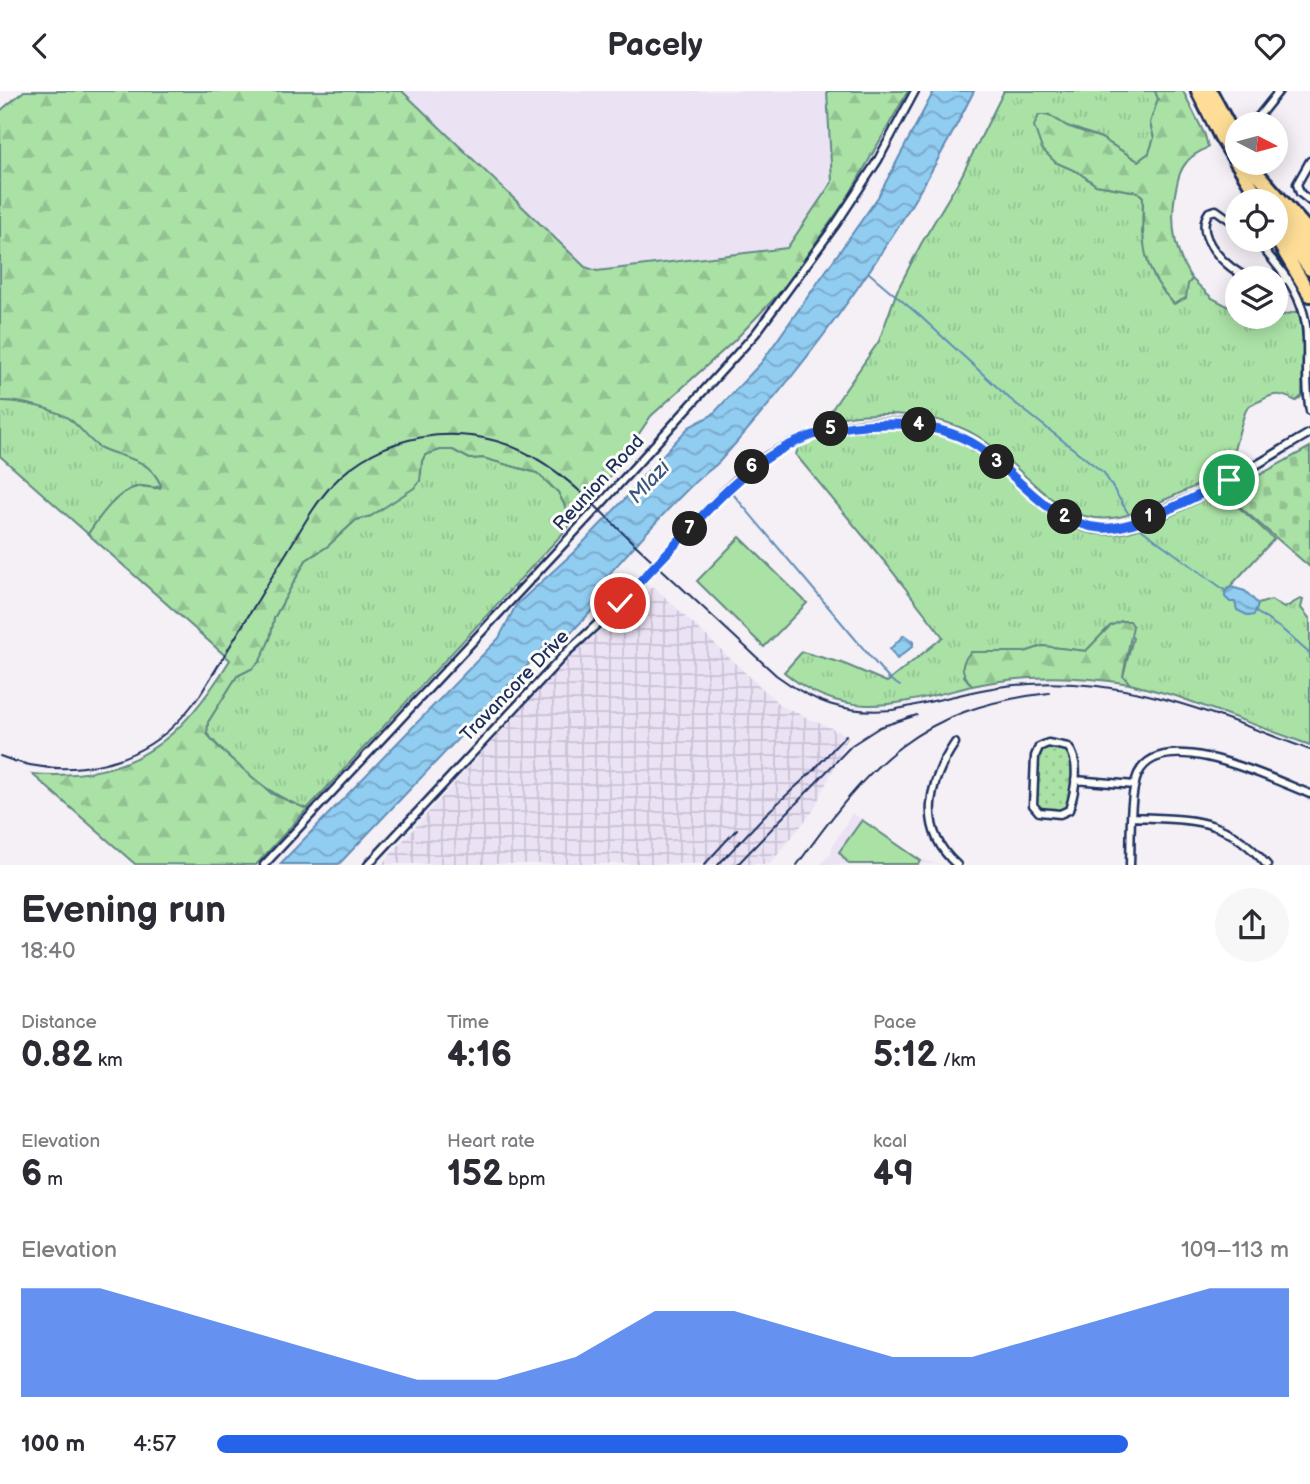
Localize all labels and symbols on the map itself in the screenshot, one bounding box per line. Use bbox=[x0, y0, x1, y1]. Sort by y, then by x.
north arrow bbox=[1225, 112, 1288, 175]
pin: 4 bbox=[902, 407, 936, 443]
pin: 5 bbox=[814, 411, 848, 447]
street label: Reunion Road bbox=[549, 430, 649, 536]
pin: 3 bbox=[979, 445, 1014, 479]
pin: 6 bbox=[734, 449, 770, 485]
pin bbox=[1199, 450, 1259, 510]
water label: Mlazi bbox=[623, 454, 676, 509]
pin: 2 bbox=[1048, 499, 1082, 535]
pin: 1 bbox=[1132, 499, 1166, 535]
pin: 7 bbox=[672, 511, 708, 547]
pin bbox=[590, 573, 650, 633]
street label: Travancore Drive bbox=[456, 625, 574, 747]

